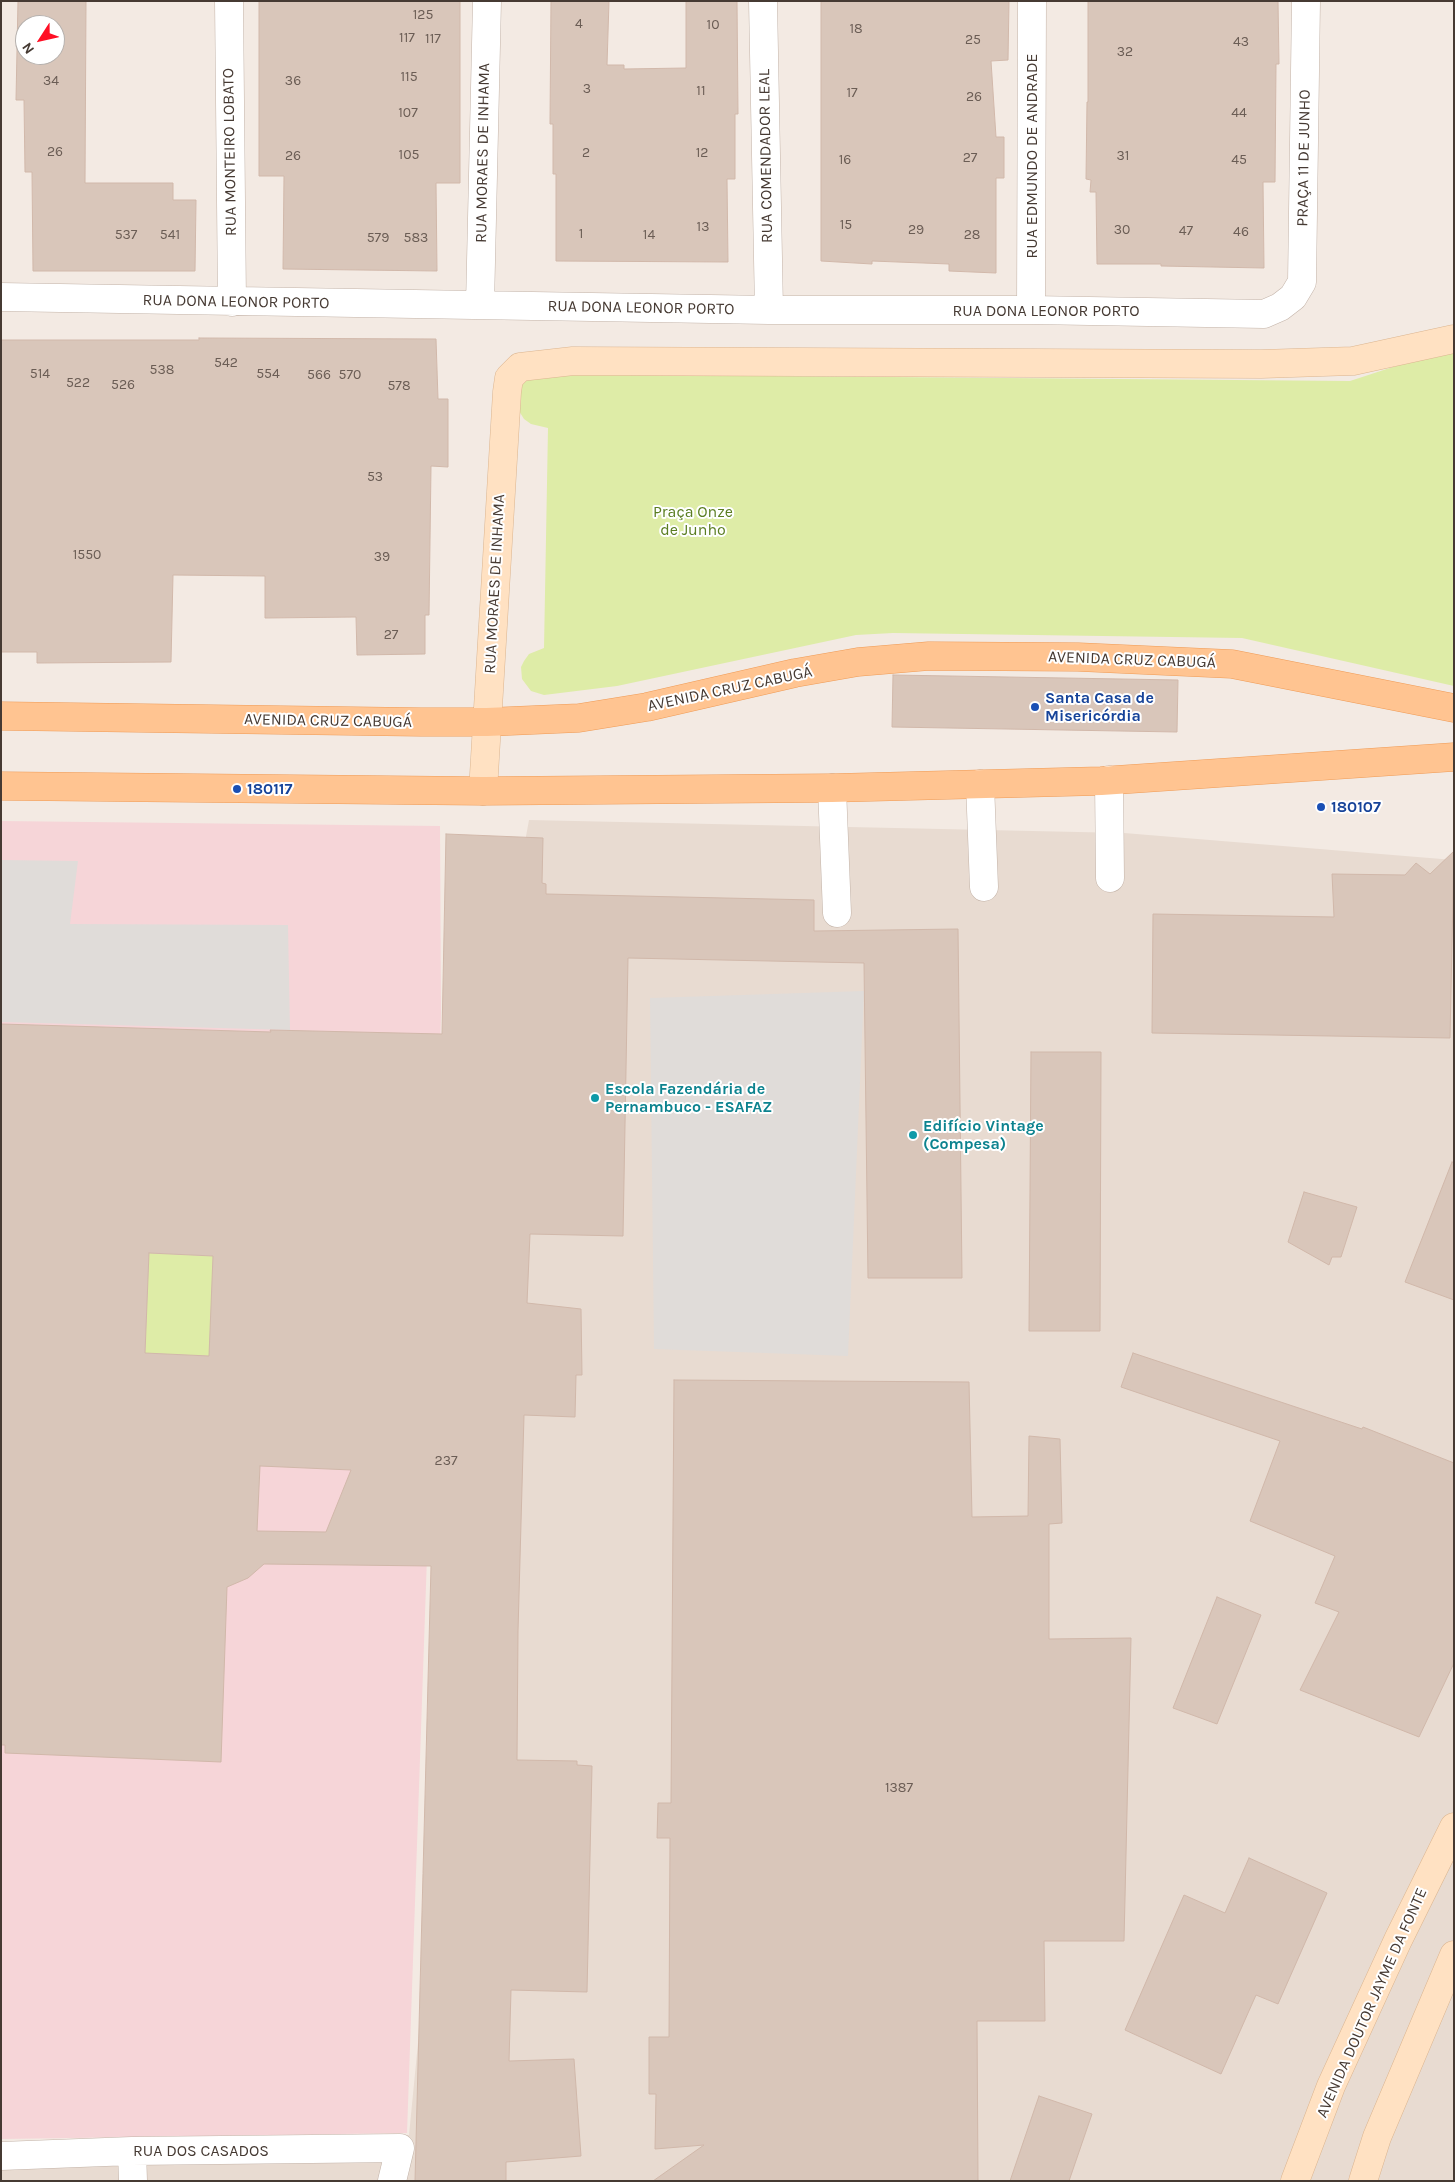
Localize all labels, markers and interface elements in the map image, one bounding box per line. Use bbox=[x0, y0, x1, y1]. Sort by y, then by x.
house number: 125 bbox=[413, 7, 433, 23]
north arrow bbox=[15, 15, 65, 65]
house number: 4 bbox=[575, 16, 583, 32]
house number: 10 bbox=[707, 17, 719, 33]
house number: 18 bbox=[849, 21, 863, 37]
house number: 117 bbox=[399, 30, 415, 46]
house number: 117 bbox=[425, 31, 441, 47]
house number: 25 bbox=[965, 32, 981, 48]
house number: 43 bbox=[1233, 34, 1249, 50]
text: N bbox=[18, 39, 38, 57]
house number: 32 bbox=[1117, 44, 1133, 60]
street label: RUA EDMUNDO DE ANDRADE bbox=[1022, 53, 1042, 259]
street label: RUA MORAES DE INHAMA bbox=[472, 63, 494, 243]
street label: RUA MONTEIRO LOBATO bbox=[219, 68, 241, 236]
house number: 115 bbox=[400, 69, 418, 85]
street label: RUA COMENDADOR LEAL bbox=[755, 69, 777, 243]
house number: 34 bbox=[43, 73, 59, 89]
house number: 36 bbox=[285, 73, 301, 89]
house number: 3 bbox=[583, 81, 591, 97]
house number: 11 bbox=[696, 83, 706, 99]
house number: 17 bbox=[846, 85, 858, 101]
house number: 26 bbox=[966, 89, 982, 105]
street label: PRAÇA 11 DE JUNHO bbox=[1293, 89, 1315, 227]
house number: 107 bbox=[398, 105, 418, 121]
house number: 44 bbox=[1231, 105, 1247, 121]
house number: 26 bbox=[47, 144, 63, 160]
house number: 2 bbox=[582, 145, 590, 161]
house number: 12 bbox=[696, 145, 708, 161]
house number: 105 bbox=[399, 147, 419, 163]
house number: 26 bbox=[285, 148, 301, 164]
house number: 31 bbox=[1117, 148, 1129, 164]
house number: 27 bbox=[963, 150, 977, 166]
house number: 16 bbox=[839, 152, 851, 168]
house number: 45 bbox=[1231, 152, 1247, 168]
house number: 15 bbox=[840, 217, 852, 233]
house number: 13 bbox=[697, 219, 709, 235]
house number: 29 bbox=[908, 222, 924, 238]
house number: 30 bbox=[1114, 222, 1130, 238]
house number: 47 bbox=[1179, 223, 1193, 239]
house number: 46 bbox=[1233, 224, 1249, 240]
house number: 1 bbox=[579, 226, 583, 242]
house number: 537 bbox=[115, 227, 137, 243]
house number: 541 bbox=[160, 227, 180, 243]
house number: 14 bbox=[643, 227, 655, 243]
house number: 28 bbox=[964, 227, 980, 243]
house number: 579 bbox=[367, 230, 389, 246]
house number: 583 bbox=[404, 230, 428, 246]
street label: RUA DONA LEONOR PORTO bbox=[142, 291, 330, 313]
street label: RUA DONA LEONOR PORTO bbox=[547, 297, 735, 319]
street label: RUA DONA LEONOR PORTO bbox=[952, 301, 1140, 321]
house number: 542 bbox=[214, 355, 238, 371]
house number: 538 bbox=[150, 362, 174, 378]
house number: 514 bbox=[30, 366, 50, 382]
house number: 554 bbox=[256, 366, 280, 382]
house number: 566 bbox=[307, 367, 331, 383]
house number: 570 bbox=[339, 367, 361, 383]
house number: 522 bbox=[66, 375, 90, 391]
house number: 526 bbox=[111, 377, 135, 393]
house number: 578 bbox=[387, 378, 411, 394]
house number: 53 bbox=[367, 469, 383, 485]
street label: RUA MORAES DE INHAMA bbox=[481, 494, 509, 674]
park label: Praça Onze de Junho bbox=[653, 502, 733, 540]
house number: 1550 bbox=[73, 547, 101, 563]
house number: 39 bbox=[374, 549, 390, 565]
house number: 27 bbox=[384, 627, 398, 643]
street label: AVENIDA CRUZ CABUGÁ bbox=[1048, 647, 1216, 673]
street label: AVENIDA CRUZ CABUGÁ bbox=[646, 662, 814, 716]
place label: Santa Casa de Misericórdia bbox=[1045, 688, 1154, 726]
marker: Santa Casa de Misericórdia bbox=[1029, 701, 1041, 713]
street label: AVENIDA CRUZ CABUGÁ bbox=[244, 710, 412, 732]
place label: 180117 bbox=[247, 779, 293, 799]
marker: 180117 bbox=[231, 783, 243, 795]
place label: 180107 bbox=[1331, 797, 1381, 817]
marker: 180107 bbox=[1315, 801, 1327, 813]
place label: Escola Fazendária de Pernambuco - ESAFAZ bbox=[605, 1079, 772, 1117]
marker: Escola Fazendária de Pernambuco - ESAFAZ bbox=[589, 1092, 601, 1104]
place label: Edifício Vintage (Compesa) bbox=[923, 1116, 1044, 1154]
marker: Edifício Vintage (Compesa) bbox=[907, 1129, 919, 1141]
house number: 237 bbox=[435, 1453, 457, 1469]
house number: 1387 bbox=[885, 1780, 913, 1796]
street label: AVENIDA DOUTOR JAYME DA FONTE bbox=[1312, 1885, 1432, 2121]
street label: RUA DOS CASADOS bbox=[133, 2141, 269, 2161]

